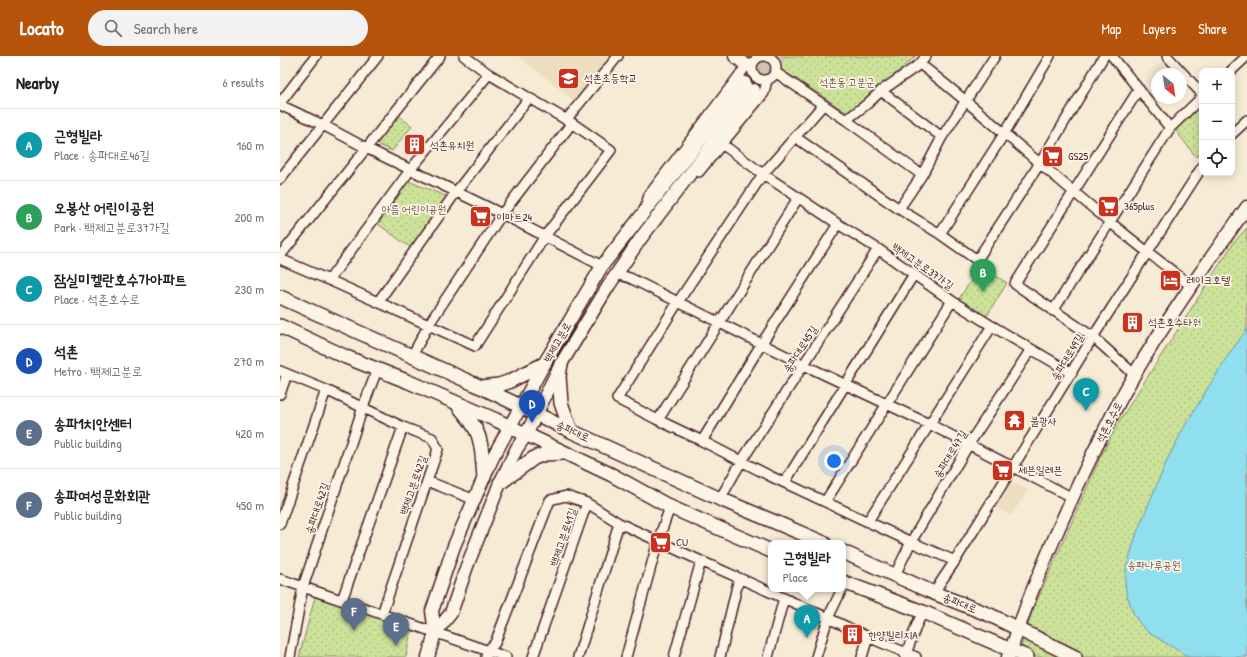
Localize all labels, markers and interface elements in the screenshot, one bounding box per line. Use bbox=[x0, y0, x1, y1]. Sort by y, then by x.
search box bbox=[88, 10, 368, 46]
text: Locato bbox=[20, 15, 64, 41]
icon: search bbox=[102, 17, 124, 39]
text: Search here bbox=[134, 18, 198, 39]
text: Map bbox=[1101, 19, 1121, 38]
text: Layers bbox=[1143, 19, 1176, 38]
text: Share bbox=[1198, 19, 1227, 38]
school or university icon: 석촌초등학교 bbox=[556, 65, 582, 91]
north arrow bbox=[1151, 68, 1187, 104]
map controls bbox=[1199, 68, 1235, 176]
button: + bbox=[1199, 68, 1235, 104]
text: Nearby bbox=[16, 71, 59, 94]
place label: 석촌초등학교 bbox=[584, 71, 637, 85]
text: 6 results bbox=[223, 73, 264, 91]
park label: 석촌동 고분군 bbox=[819, 75, 875, 89]
button: − bbox=[1199, 104, 1235, 140]
text: 근형빌라 bbox=[54, 125, 102, 146]
building icon: 석촌유치원 bbox=[401, 132, 427, 158]
text: A bbox=[26, 136, 32, 154]
text: 160 m bbox=[236, 136, 264, 154]
place label: 석촌유치원 bbox=[430, 138, 474, 152]
button: locate bbox=[1199, 140, 1235, 176]
supermarket icon: GS25 bbox=[1039, 143, 1065, 169]
text: Place · 송파대로46길 bbox=[54, 146, 150, 164]
place label: GS25 bbox=[1068, 149, 1088, 163]
supermarket icon: 365plus bbox=[1096, 193, 1122, 219]
text: 오봉산 어린이공원 bbox=[54, 197, 154, 218]
place label: 365plus bbox=[1124, 199, 1154, 213]
park label: 아름 어린이공원 bbox=[382, 202, 446, 216]
supermarket icon: 이마트24 bbox=[468, 204, 494, 230]
text: B bbox=[26, 208, 32, 226]
text: 200 m bbox=[234, 208, 264, 226]
place label: 이마트24 bbox=[496, 210, 532, 224]
text: Park · 백제고분로37가길 bbox=[54, 218, 170, 236]
street label: 백제고분로37가길 bbox=[889, 240, 957, 293]
pin: B bbox=[970, 259, 996, 292]
hotel icon: 레이크호텔 bbox=[1157, 267, 1183, 293]
text: 잠실미켈란호수가아파트 bbox=[54, 269, 187, 290]
place label: 레이크호텔 bbox=[1186, 273, 1230, 287]
text: C bbox=[25, 280, 33, 298]
text: 230 m bbox=[234, 280, 264, 298]
text: Place · 석촌호수로 bbox=[54, 290, 140, 308]
building icon: 석촌호수타워 bbox=[1119, 309, 1145, 335]
place label: 석촌호수타워 bbox=[1148, 315, 1201, 329]
street label: 백제고분로 bbox=[540, 319, 574, 365]
street label: 송파대로45길 bbox=[780, 323, 820, 375]
street label: 송파대로49길 bbox=[1048, 331, 1087, 383]
text: 석촌 bbox=[54, 341, 78, 362]
text: D bbox=[26, 352, 32, 370]
text: 270 m bbox=[234, 352, 264, 370]
text: Metro · 백제고분로 bbox=[54, 362, 143, 380]
pin: C bbox=[1073, 378, 1099, 411]
pin: D bbox=[519, 390, 545, 423]
street label: 석촌호수로 bbox=[1093, 399, 1125, 445]
temple icon: 불광사 bbox=[1001, 408, 1027, 434]
text: 송파1치안센터 bbox=[54, 413, 132, 434]
place label: 불광사 bbox=[1030, 414, 1057, 428]
street label: 송파대로 bbox=[554, 417, 592, 445]
text: E bbox=[26, 424, 32, 442]
text: 420 m bbox=[235, 424, 264, 442]
street label: 송파대로47길 bbox=[930, 427, 970, 481]
text: Public building bbox=[54, 434, 122, 452]
your location bbox=[824, 451, 844, 471]
street label: 백제고분로42길 bbox=[396, 453, 430, 517]
supermarket icon: 세븐일레븐 bbox=[990, 457, 1016, 483]
place label: 세븐일레븐 bbox=[1018, 463, 1062, 477]
street label: 송파대로42길 bbox=[302, 480, 332, 536]
text: 송파여성문화회관 bbox=[54, 485, 151, 506]
text: F bbox=[27, 496, 31, 514]
text: 450 m bbox=[236, 496, 264, 514]
text: Public building bbox=[54, 506, 122, 524]
street label: 백제고분로41길 bbox=[546, 506, 580, 568]
supermarket icon: CU bbox=[648, 529, 674, 555]
place label: CU bbox=[676, 535, 688, 549]
popup bbox=[768, 540, 846, 592]
text: 근형빌라 bbox=[783, 547, 831, 568]
park label: 송파나루공원 bbox=[1127, 558, 1181, 572]
text: Place bbox=[783, 568, 808, 586]
street label: 송파대로 bbox=[941, 590, 979, 616]
pin: F bbox=[341, 598, 367, 631]
pin: A bbox=[794, 605, 820, 638]
pin: E bbox=[383, 613, 409, 646]
building icon: 한양빌리지A bbox=[839, 622, 865, 648]
place label: 한양빌리지A bbox=[868, 628, 918, 642]

